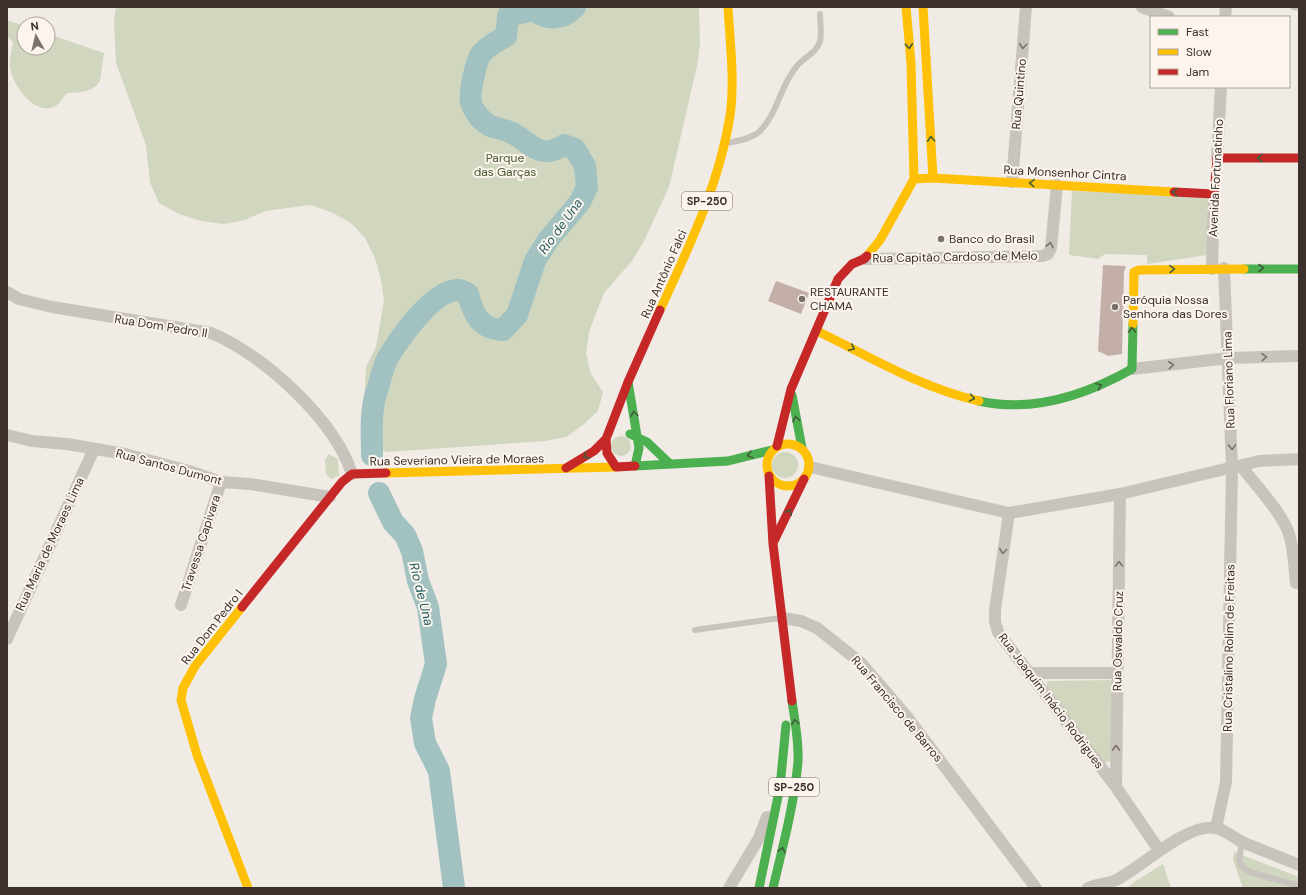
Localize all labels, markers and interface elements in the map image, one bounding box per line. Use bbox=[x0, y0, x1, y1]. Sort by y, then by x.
north arrow bbox=[16, 16, 56, 56]
legend bbox=[1150, 16, 1290, 88]
text: N bbox=[30, 19, 40, 34]
text: Fast bbox=[1186, 24, 1209, 40]
one-way arrow bbox=[905, 43, 914, 49]
one-way arrow bbox=[1018, 43, 1027, 49]
text: Slow bbox=[1186, 44, 1212, 60]
street label: Rua Quintino bbox=[1008, 58, 1030, 130]
text: Jam bbox=[1186, 64, 1209, 80]
street label: Avenida Fortunatinho bbox=[1205, 119, 1227, 237]
one-way arrow bbox=[927, 136, 935, 142]
park label: Parque das Garças bbox=[474, 150, 536, 180]
one-way arrow bbox=[1257, 154, 1263, 162]
street label: Rua Monsenhor Cintra bbox=[1003, 162, 1127, 184]
one-way arrow bbox=[1029, 179, 1035, 188]
one-way arrow bbox=[1172, 187, 1178, 196]
road number: SP-250 bbox=[682, 192, 732, 210]
water label: Rio de Una bbox=[535, 195, 586, 257]
street label: Rua Antônio Falci bbox=[637, 227, 691, 321]
place label: Banco do Brasil bbox=[949, 231, 1034, 247]
marker: Banco do Brasil bbox=[936, 234, 946, 244]
one-way arrow bbox=[1046, 242, 1054, 248]
street label: Rua Capitão Cardoso de Melo bbox=[872, 248, 1038, 266]
one-way arrow bbox=[1258, 264, 1264, 272]
one-way arrow bbox=[1169, 265, 1175, 273]
place label: RESTAURANTE CHAMA bbox=[810, 284, 889, 314]
place label: Paróquia Nossa Senhora das Dores bbox=[1123, 292, 1228, 322]
marker: RESTAURANTE CHAMA bbox=[797, 294, 807, 304]
marker: Paróquia Nossa Senhora das Dores bbox=[1110, 302, 1120, 312]
street label: Rua Dom Pedro II bbox=[113, 311, 209, 341]
one-way arrow bbox=[1128, 327, 1136, 333]
street label: Rua Floriano Lima bbox=[1219, 331, 1239, 429]
one-way arrow bbox=[848, 343, 855, 351]
one-way arrow bbox=[1261, 353, 1267, 361]
one-way arrow bbox=[1168, 361, 1174, 370]
one-way arrow bbox=[1095, 383, 1102, 391]
one-way arrow bbox=[968, 393, 975, 402]
one-way arrow bbox=[630, 411, 638, 417]
one-way arrow bbox=[792, 416, 800, 422]
one-way arrow bbox=[1227, 444, 1236, 450]
street label: Rua Santos Dumont bbox=[114, 445, 224, 489]
street label: Rua Severiano Vieira de Moraes bbox=[370, 450, 544, 470]
one-way arrow bbox=[746, 450, 753, 459]
one-way arrow bbox=[583, 451, 590, 459]
street label: Rua Maria de Moraes Lima bbox=[12, 475, 88, 613]
street label: Travessa Capivara bbox=[178, 493, 224, 593]
one-way arrow bbox=[784, 509, 792, 516]
one-way arrow bbox=[999, 548, 1008, 554]
water label: Rio de Una bbox=[405, 561, 438, 628]
one-way arrow bbox=[1115, 561, 1123, 567]
street label: Rua Cristalino Rolim de Freitas bbox=[1220, 564, 1238, 732]
street label: Rua Dom Pedro I bbox=[178, 586, 246, 668]
street label: Rua Oswaldo Cruz bbox=[1109, 591, 1127, 691]
street label: Rua Joaquim Inácio Rodrigues bbox=[995, 630, 1107, 772]
street label: Rua Francisco de Barros bbox=[848, 653, 946, 765]
one-way arrow bbox=[791, 719, 800, 725]
one-way arrow bbox=[1112, 745, 1120, 751]
road number: SP-250 bbox=[769, 778, 819, 796]
one-way arrow bbox=[777, 847, 786, 854]

